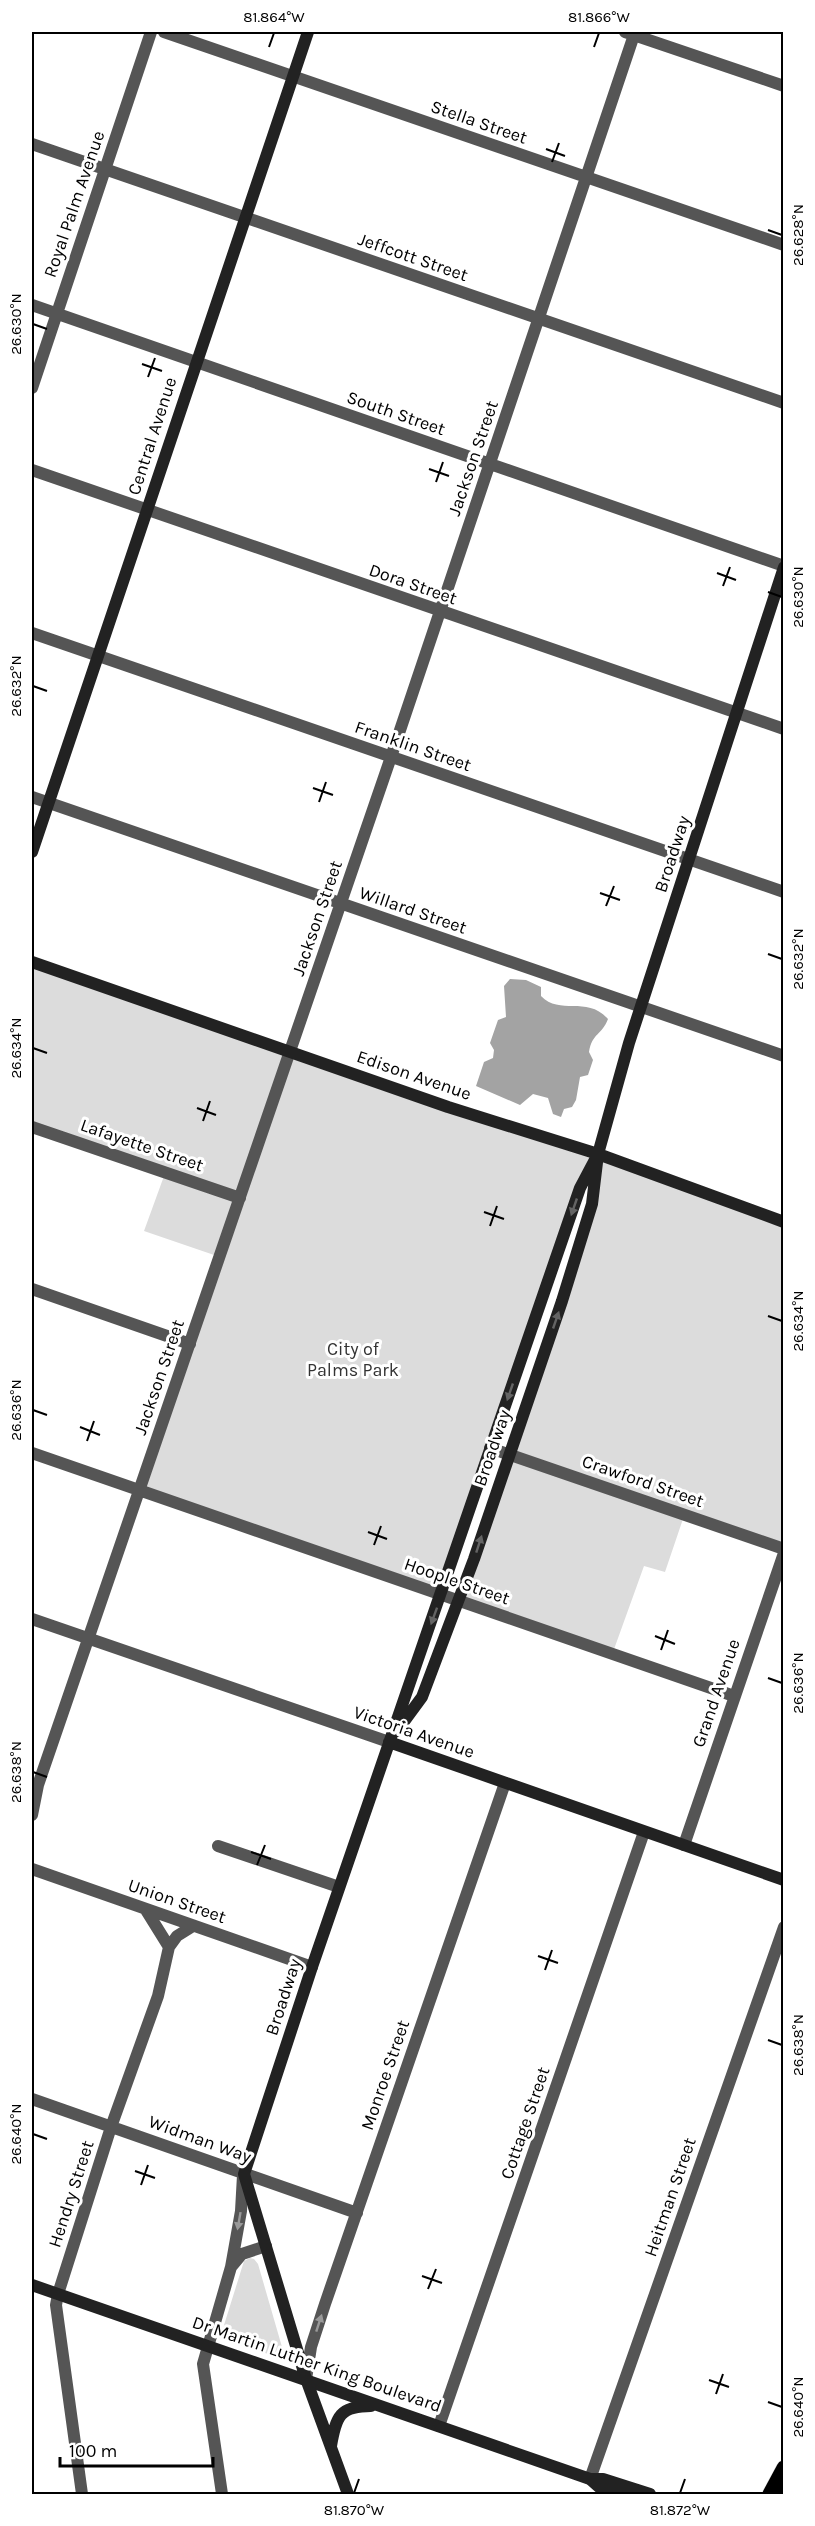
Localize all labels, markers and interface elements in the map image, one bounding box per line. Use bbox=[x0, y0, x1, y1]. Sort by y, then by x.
text: 81.864°W bbox=[243, 8, 305, 26]
text: 81.866°W bbox=[568, 8, 630, 26]
street label: Stella Street bbox=[428, 95, 530, 149]
street label: Royal Palm Avenue bbox=[39, 128, 109, 280]
text: 26.628°N bbox=[789, 204, 807, 266]
street label: Jeffcott Street bbox=[355, 228, 471, 286]
text: 26.630°N bbox=[7, 293, 25, 355]
street label: Central Avenue bbox=[123, 374, 181, 498]
street label: South Street bbox=[344, 386, 448, 440]
street label: Jackson Street bbox=[443, 397, 503, 519]
street label: Dora Street bbox=[366, 559, 460, 609]
text: 26.630°N bbox=[789, 566, 807, 628]
text: 26.632°N bbox=[7, 655, 25, 717]
street label: Franklin Street bbox=[352, 716, 474, 776]
street label: Broadway bbox=[649, 812, 695, 895]
street label: Jackson Street bbox=[287, 857, 347, 979]
street label: Willard Street bbox=[356, 881, 470, 939]
text: 26.632°N bbox=[789, 928, 807, 990]
text: 26.634°N bbox=[7, 1017, 25, 1079]
street label: Edison Avenue bbox=[354, 1045, 474, 1105]
street label: Lafayette Street bbox=[78, 1114, 207, 1176]
one-way arrow bbox=[568, 1198, 578, 1216]
text: 26.634°N bbox=[789, 1290, 807, 1352]
one-way arrow bbox=[552, 1311, 562, 1329]
street label: Jackson Street bbox=[129, 1316, 189, 1438]
park label: City of Palms Park bbox=[307, 1338, 399, 1381]
text: 26.636°N bbox=[7, 1379, 25, 1441]
one-way arrow bbox=[504, 1383, 514, 1401]
street label: Broadway bbox=[469, 1406, 516, 1489]
street label: Crawford Street bbox=[579, 1450, 707, 1512]
one-way arrow bbox=[474, 1535, 484, 1553]
street label: Hoople Street bbox=[401, 1553, 513, 1609]
one-way arrow bbox=[428, 1607, 438, 1625]
street label: Grand Avenue bbox=[687, 1636, 745, 1750]
text: 26.636°N bbox=[789, 1652, 807, 1714]
street label: Victoria Avenue bbox=[351, 1701, 477, 1763]
text: 26.638°N bbox=[7, 1741, 25, 1803]
street label: Union Street bbox=[125, 1874, 229, 1928]
street label: Broadway bbox=[260, 1955, 306, 2038]
text: 26.638°N bbox=[789, 2014, 807, 2076]
street label: Monroe Street bbox=[356, 2017, 414, 2133]
street label: Cottage Street bbox=[495, 2064, 555, 2182]
text: 26.640°N bbox=[7, 2103, 25, 2165]
street label: Widman Way bbox=[146, 2110, 255, 2168]
street label: Heitman Street bbox=[639, 2134, 701, 2260]
street label: Hendry Street bbox=[43, 2137, 99, 2250]
one-way arrow bbox=[234, 2212, 243, 2231]
street label: Dr Martin Luther King Boulevard bbox=[189, 2311, 445, 2417]
one-way arrow bbox=[315, 2314, 325, 2332]
text: 26.640°N bbox=[789, 2376, 807, 2438]
scale bar bbox=[60, 2430, 213, 2468]
text: 100 m bbox=[69, 2440, 117, 2462]
text: 81.870°W bbox=[324, 2501, 385, 2519]
text: 81.872°W bbox=[650, 2501, 711, 2519]

